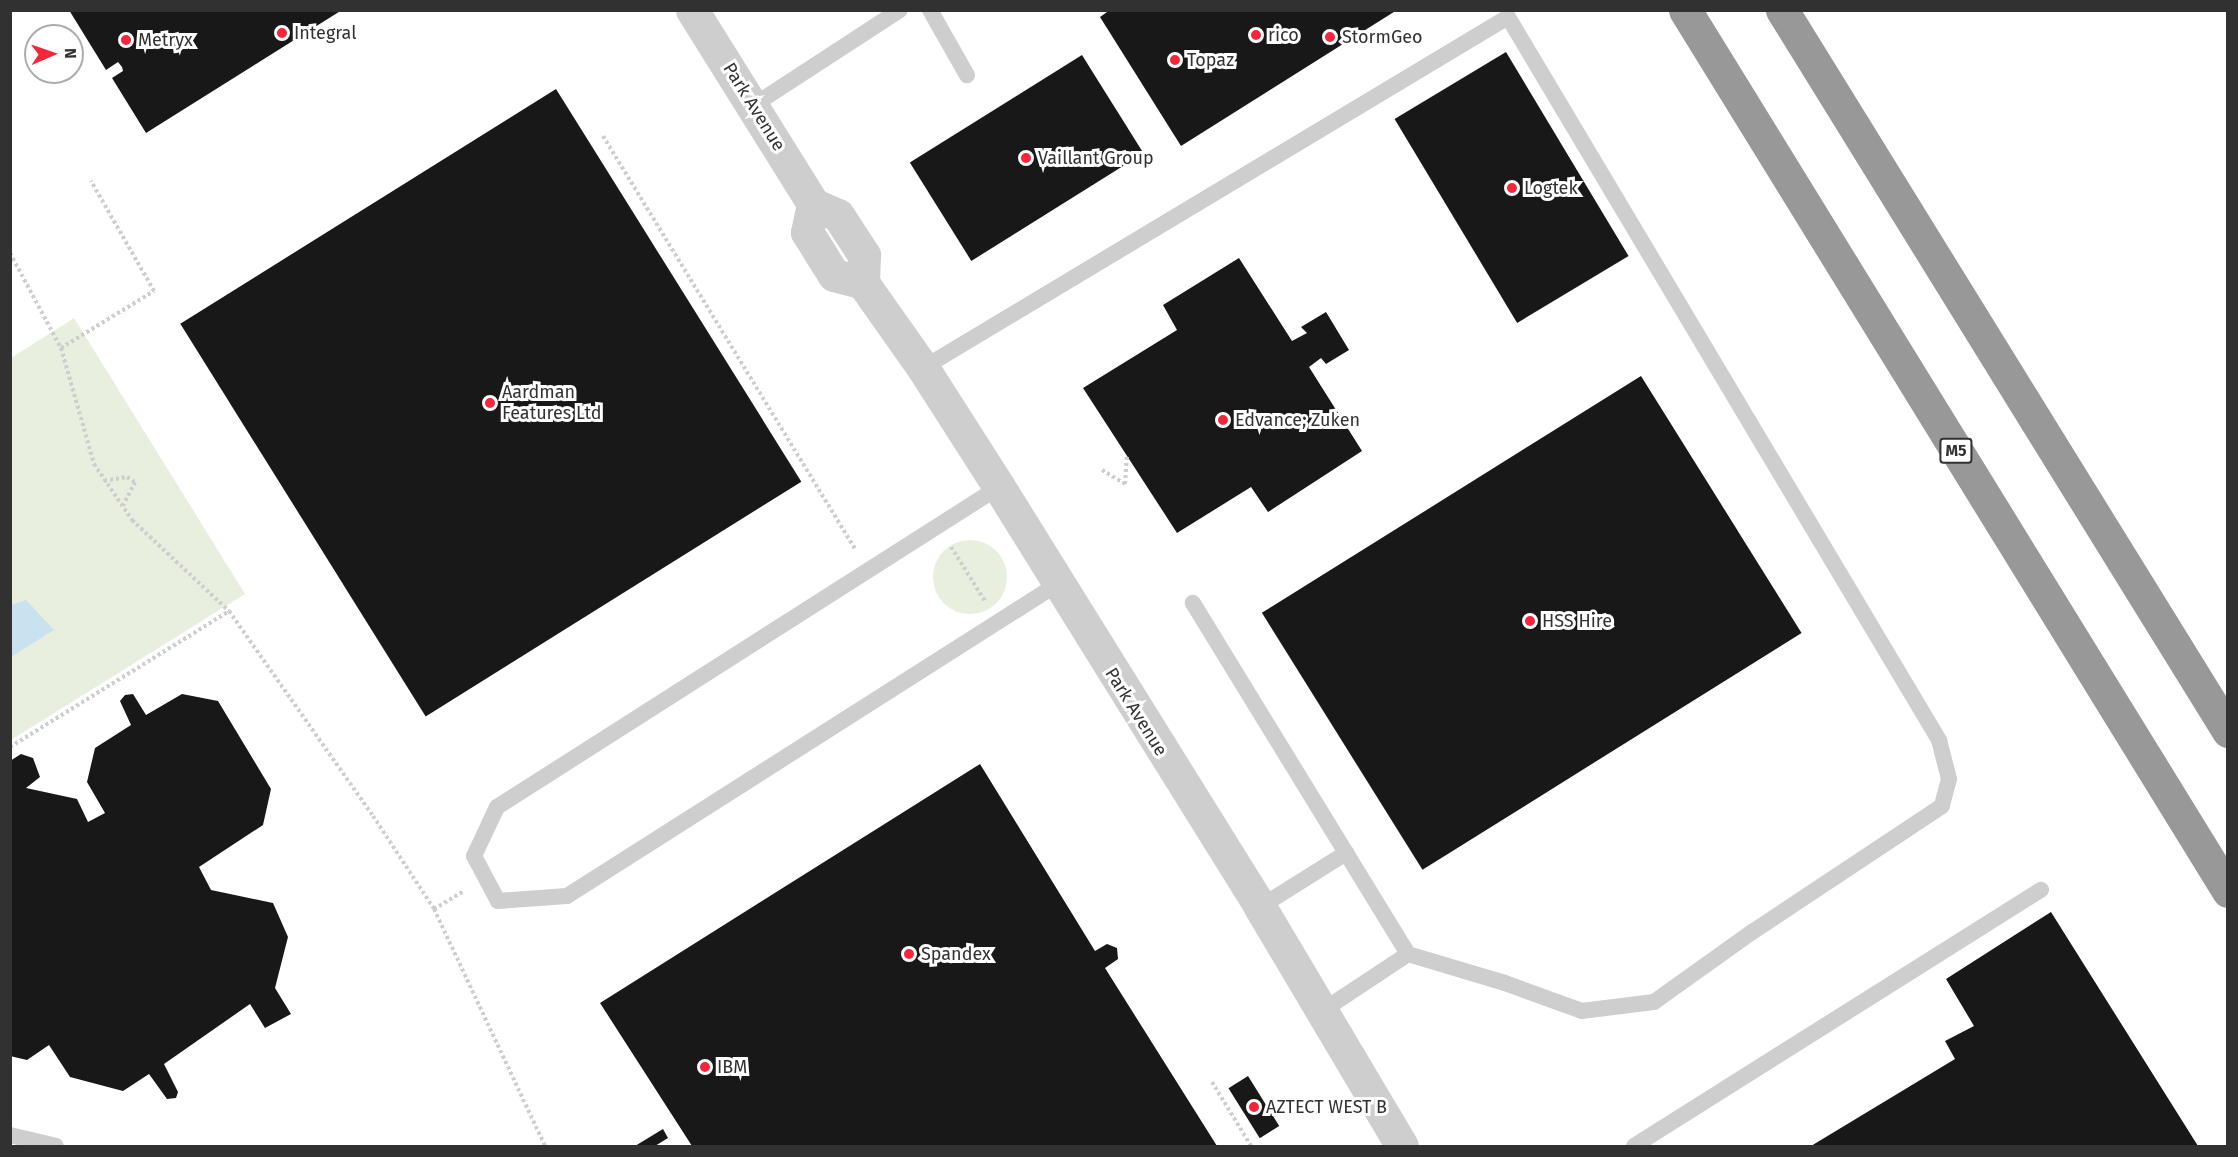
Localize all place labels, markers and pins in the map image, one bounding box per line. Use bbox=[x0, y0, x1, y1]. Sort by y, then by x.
place label: Integral bbox=[294, 22, 356, 44]
place label: rico bbox=[1268, 24, 1299, 46]
marker: Integral bbox=[275, 26, 289, 40]
place label: StormGeo bbox=[1342, 26, 1423, 48]
marker: rico bbox=[1249, 28, 1263, 42]
place label: Metryx bbox=[138, 29, 193, 51]
marker: StormGeo bbox=[1323, 30, 1337, 44]
marker: Metryx bbox=[119, 33, 133, 47]
place label: Topaz bbox=[1187, 49, 1234, 71]
marker: Topaz bbox=[1168, 53, 1182, 67]
place label: Vaillant Group bbox=[1038, 147, 1154, 169]
marker: Vaillant Group bbox=[1019, 151, 1033, 165]
place label: Logtek bbox=[1524, 177, 1578, 199]
marker: Logtek bbox=[1505, 181, 1519, 195]
place label: Aardman Features Ltd bbox=[502, 382, 602, 424]
marker: Aardman Features Ltd bbox=[483, 396, 497, 410]
place label: Edvance; Zuken bbox=[1235, 409, 1360, 431]
marker: Edvance; Zuken bbox=[1216, 413, 1230, 427]
place label: HSS Hire bbox=[1542, 610, 1612, 632]
marker: HSS Hire bbox=[1523, 614, 1537, 628]
place label: Spandex bbox=[921, 943, 991, 965]
marker: Spandex bbox=[902, 947, 916, 961]
place label: IBM bbox=[717, 1056, 747, 1078]
marker: IBM bbox=[698, 1060, 712, 1074]
place label: AZTECT WEST B bbox=[1266, 1096, 1387, 1118]
marker: AZTECT WEST B bbox=[1247, 1100, 1261, 1114]

